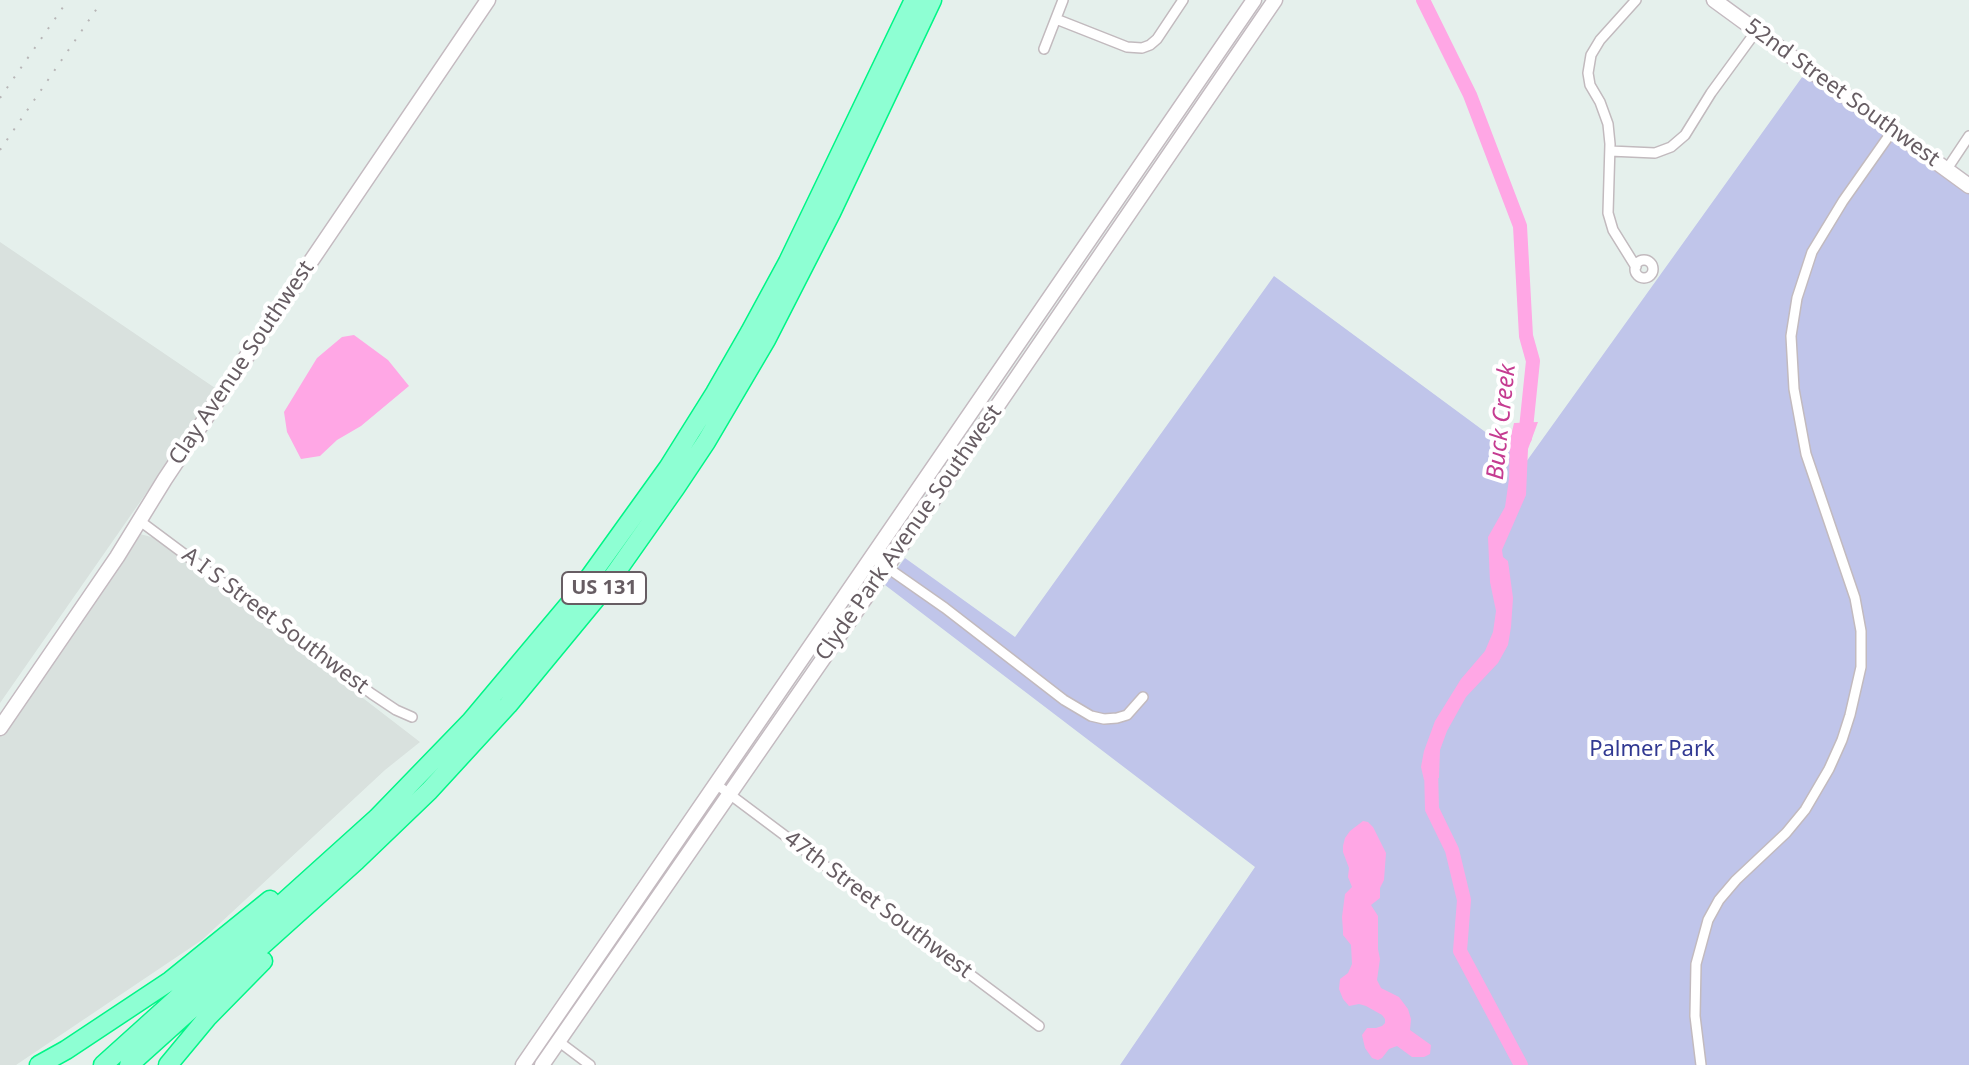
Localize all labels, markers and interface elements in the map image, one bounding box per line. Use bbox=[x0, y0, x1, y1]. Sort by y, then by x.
street label: 52nd Street Southwest bbox=[1740, 14, 1944, 172]
street label: Clay Avenue Southwest bbox=[164, 256, 320, 470]
water label: Buck Creek bbox=[1482, 363, 1522, 481]
street label: Clyde Park Avenue Southwest bbox=[810, 400, 1008, 666]
street label: A I S Street Southwest bbox=[177, 542, 373, 700]
road number: US 131 bbox=[562, 572, 646, 604]
park label: Palmer Park bbox=[1589, 737, 1715, 763]
street label: 47th Street Southwest bbox=[779, 826, 977, 984]

